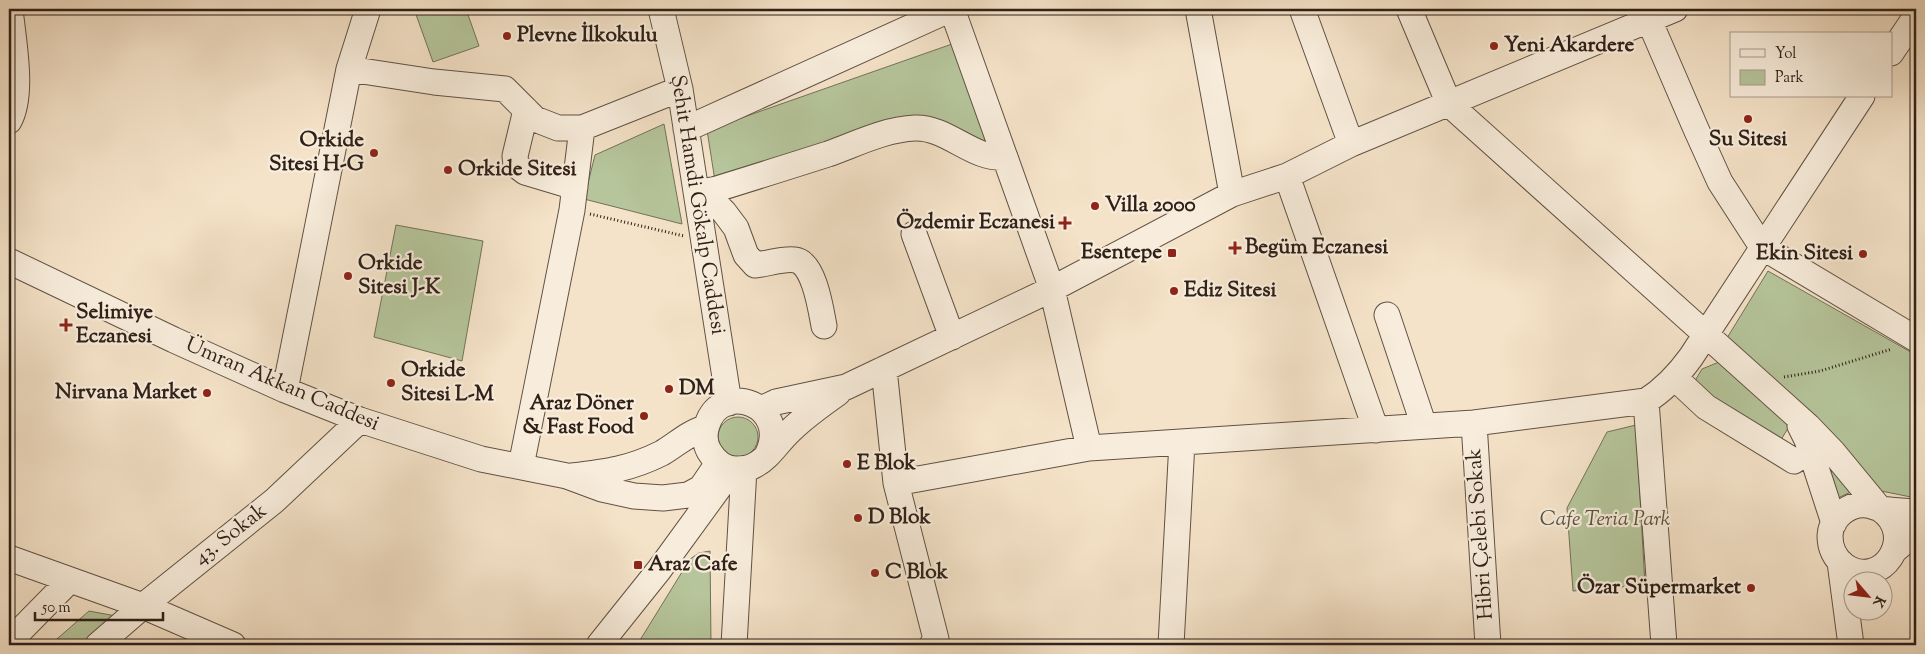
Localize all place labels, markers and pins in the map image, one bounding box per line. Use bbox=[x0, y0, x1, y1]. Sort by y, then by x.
place label: Plevne İlkokulu bbox=[517, 21, 659, 51]
marker: Plevne İlkokulu bbox=[501, 30, 513, 42]
place label: Yeni Akardere bbox=[1504, 31, 1635, 61]
marker: Yeni Akardere bbox=[1488, 40, 1500, 52]
marker: Su Sitesi bbox=[1742, 113, 1754, 125]
place label: Su Sitesi bbox=[1709, 125, 1787, 155]
place label: Orkide Sitesi H-G bbox=[269, 126, 364, 180]
marker: Orkide Sitesi H-G bbox=[368, 147, 380, 159]
place label: Orkide Sitesi bbox=[458, 155, 576, 185]
marker: Orkide Sitesi bbox=[442, 164, 454, 176]
place label: Villa 2000 bbox=[1105, 191, 1196, 221]
marker: Villa 2000 bbox=[1089, 200, 1101, 212]
place label: Özdemir Eczanesi bbox=[896, 208, 1055, 238]
marker: Özdemir Eczanesi bbox=[1059, 217, 1071, 229]
place label: Begüm Eczanesi bbox=[1245, 233, 1388, 263]
place label: Esentepe bbox=[1081, 238, 1162, 268]
place label: Ekin Sitesi bbox=[1756, 239, 1853, 269]
marker: Begüm Eczanesi bbox=[1229, 242, 1241, 254]
marker: Esentepe bbox=[1166, 247, 1178, 259]
marker: Ekin Sitesi bbox=[1857, 248, 1869, 260]
place label: Orkide Sitesi J-K bbox=[358, 249, 441, 303]
marker: Orkide Sitesi J-K bbox=[342, 270, 354, 282]
place label: Ediz Sitesi bbox=[1184, 276, 1277, 306]
marker: Ediz Sitesi bbox=[1168, 285, 1180, 297]
place label: Selimiye Eczanesi bbox=[76, 298, 153, 352]
marker: Selimiye Eczanesi bbox=[60, 319, 72, 331]
place label: Orkide Sitesi L-M bbox=[401, 356, 495, 410]
place label: DM bbox=[679, 374, 715, 404]
marker: Orkide Sitesi L-M bbox=[385, 377, 397, 389]
place label: Nirvana Market bbox=[55, 378, 198, 408]
marker: DM bbox=[663, 383, 675, 395]
marker: Nirvana Market bbox=[201, 387, 213, 399]
place label: Araz Döner & Fast Food bbox=[523, 389, 634, 443]
marker: Araz Döner & Fast Food bbox=[638, 410, 650, 422]
place label: E Blok bbox=[857, 449, 916, 479]
marker: E Blok bbox=[841, 458, 853, 470]
place label: D Blok bbox=[868, 503, 931, 533]
marker: D Blok bbox=[852, 512, 864, 524]
place label: Araz Cafe bbox=[648, 550, 738, 580]
place label: C Blok bbox=[885, 558, 949, 588]
marker: Araz Cafe bbox=[632, 559, 644, 571]
marker: C Blok bbox=[869, 567, 881, 579]
place label: Özar Süpermarket bbox=[1577, 573, 1742, 603]
marker: Özar Süpermarket bbox=[1745, 582, 1757, 594]

